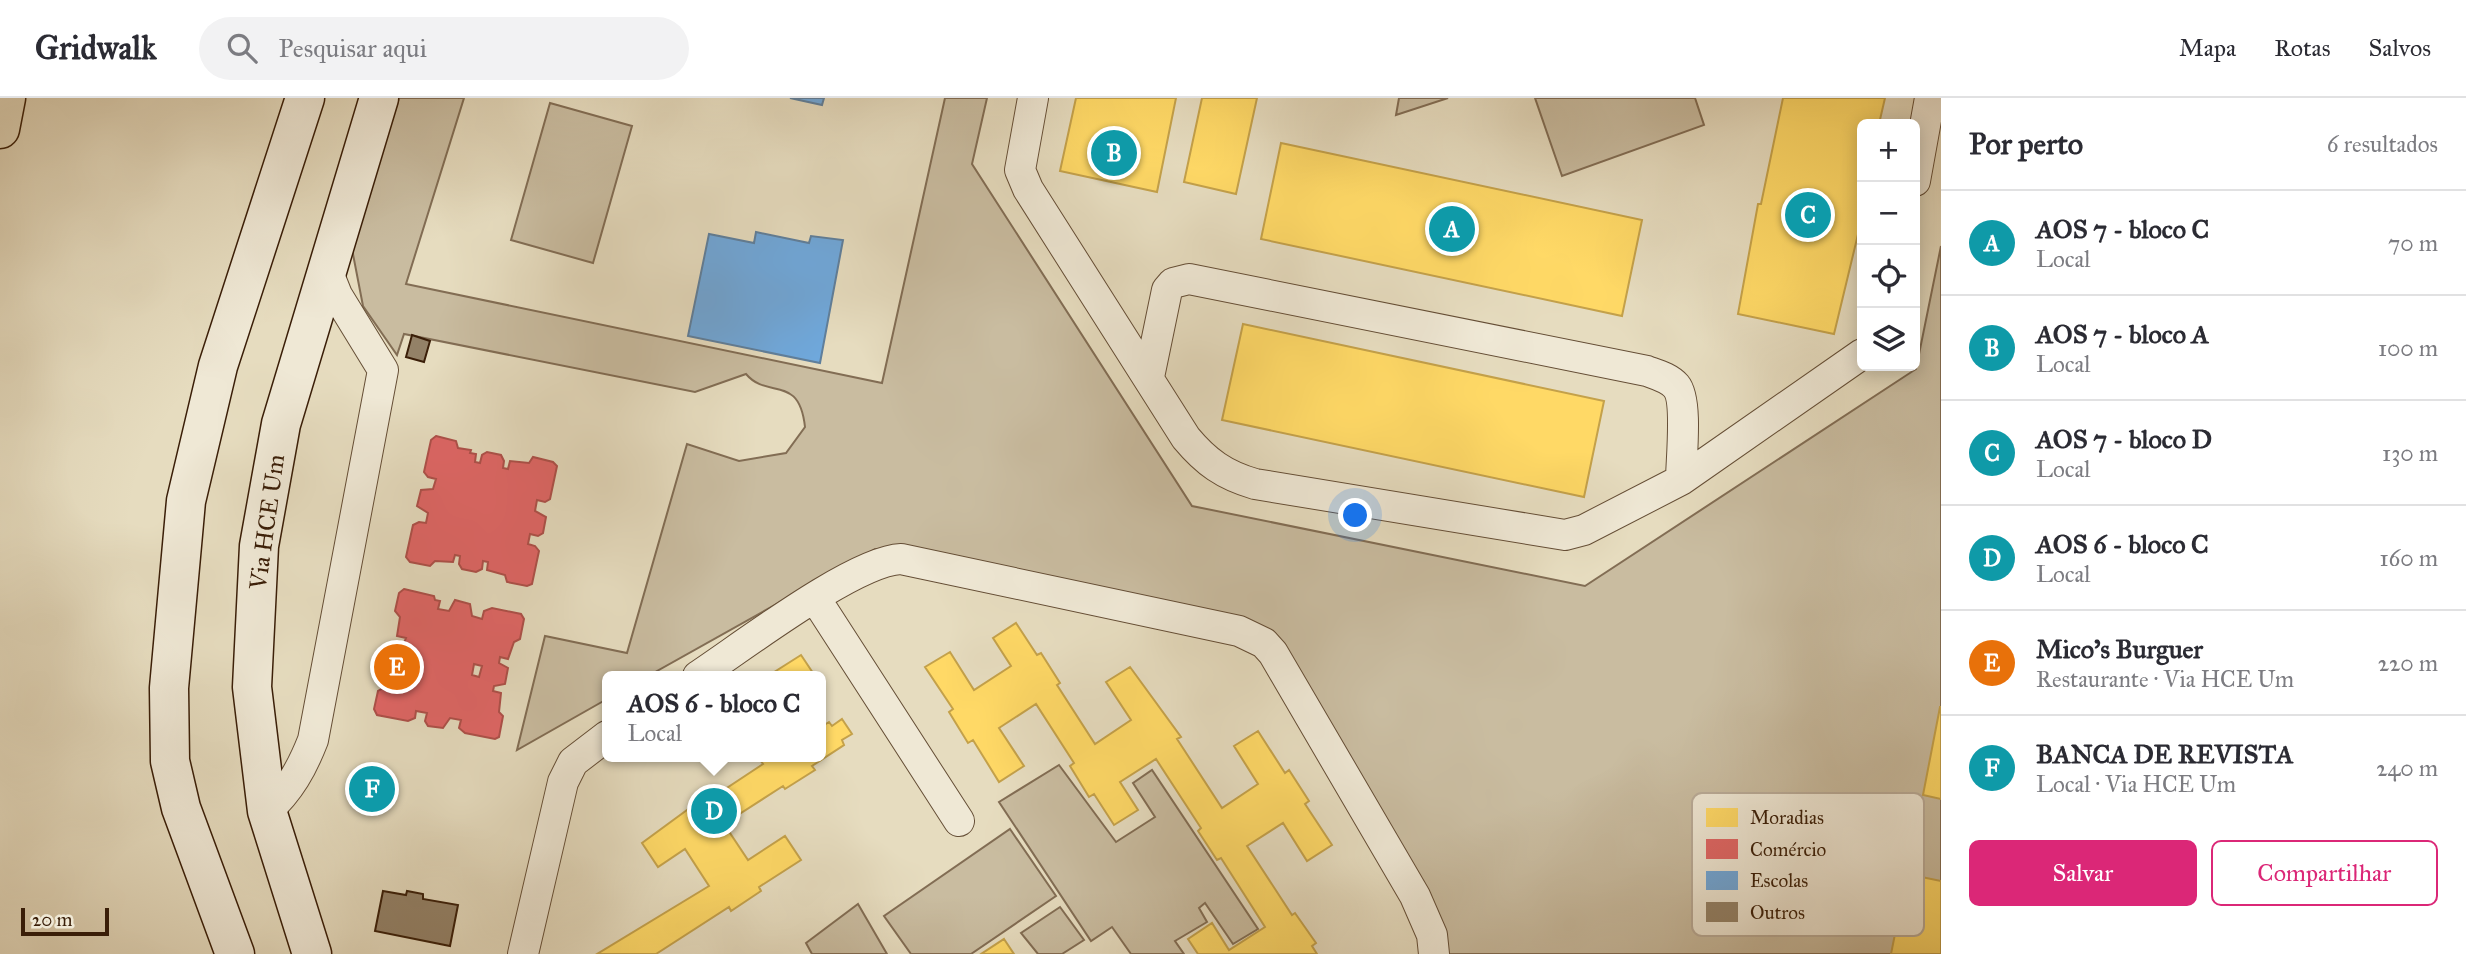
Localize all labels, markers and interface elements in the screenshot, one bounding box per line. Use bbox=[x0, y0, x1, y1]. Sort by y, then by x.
search box bbox=[199, 17, 689, 80]
text: Gridwalk bbox=[35, 28, 157, 68]
icon: search bbox=[223, 29, 261, 67]
text: Pesquisar aqui bbox=[279, 32, 427, 64]
text: Mapa bbox=[2179, 33, 2236, 63]
text: Rotas bbox=[2274, 33, 2330, 63]
text: Salvos bbox=[2368, 33, 2431, 63]
map controls bbox=[1857, 119, 1920, 371]
button: + bbox=[1857, 119, 1920, 182]
text: Por perto bbox=[1969, 126, 2083, 162]
pin: B bbox=[1091, 127, 1137, 179]
text: 6 resultados bbox=[2327, 130, 2438, 158]
button: − bbox=[1857, 182, 1920, 245]
pin: C bbox=[1785, 189, 1831, 241]
pin: A bbox=[1429, 203, 1475, 255]
text: AOS 7 - bloco C bbox=[2036, 213, 2209, 245]
text: A bbox=[1984, 229, 2000, 257]
text: 70 m bbox=[2388, 229, 2438, 257]
button: locate bbox=[1857, 245, 1920, 308]
text: Local bbox=[2036, 245, 2090, 273]
button: layers bbox=[1857, 308, 1920, 371]
text: AOS 7 - bloco A bbox=[2036, 318, 2209, 350]
text: B bbox=[1984, 334, 2000, 362]
text: 100 m bbox=[2378, 334, 2438, 362]
text: Local bbox=[2036, 350, 2090, 378]
text: AOS 7 - bloco D bbox=[2036, 423, 2212, 455]
text: C bbox=[1984, 439, 2000, 467]
text: 130 m bbox=[2382, 439, 2438, 467]
street label: Via HCE Um bbox=[243, 452, 291, 593]
text: Local bbox=[2036, 455, 2090, 483]
your location bbox=[1338, 498, 1372, 532]
text: AOS 6 - bloco C bbox=[2036, 528, 2209, 560]
text: D bbox=[1983, 544, 2001, 572]
text: 160 m bbox=[2380, 544, 2438, 572]
text: Local bbox=[2036, 560, 2090, 588]
text: Mico's Burguer bbox=[2036, 633, 2203, 665]
pin: E bbox=[374, 641, 420, 693]
text: E bbox=[1984, 649, 2000, 677]
text: 220 m bbox=[2378, 649, 2438, 677]
text: Restaurante · Via HCE Um bbox=[2036, 665, 2294, 693]
popup bbox=[602, 671, 826, 762]
text: AOS 6 - bloco C bbox=[628, 687, 800, 719]
text: Local bbox=[628, 719, 682, 747]
text: BANCA DE REVISTA bbox=[2036, 738, 2293, 770]
text: F bbox=[1984, 754, 2000, 782]
text: 240 m bbox=[2376, 754, 2438, 782]
pin: F bbox=[349, 763, 395, 815]
text: Local · Via HCE Um bbox=[2036, 770, 2236, 798]
pin: D bbox=[691, 785, 737, 837]
legend bbox=[1692, 793, 1924, 936]
text: Moradias bbox=[1750, 806, 1824, 829]
text: Comércio bbox=[1750, 838, 1827, 861]
button: Salvar bbox=[1969, 840, 2197, 906]
button: Compartilhar bbox=[2211, 840, 2438, 906]
text: Escolas bbox=[1750, 869, 1808, 892]
text: Outros bbox=[1750, 901, 1805, 924]
scale bar bbox=[21, 905, 108, 937]
text: 20 m bbox=[32, 908, 73, 931]

